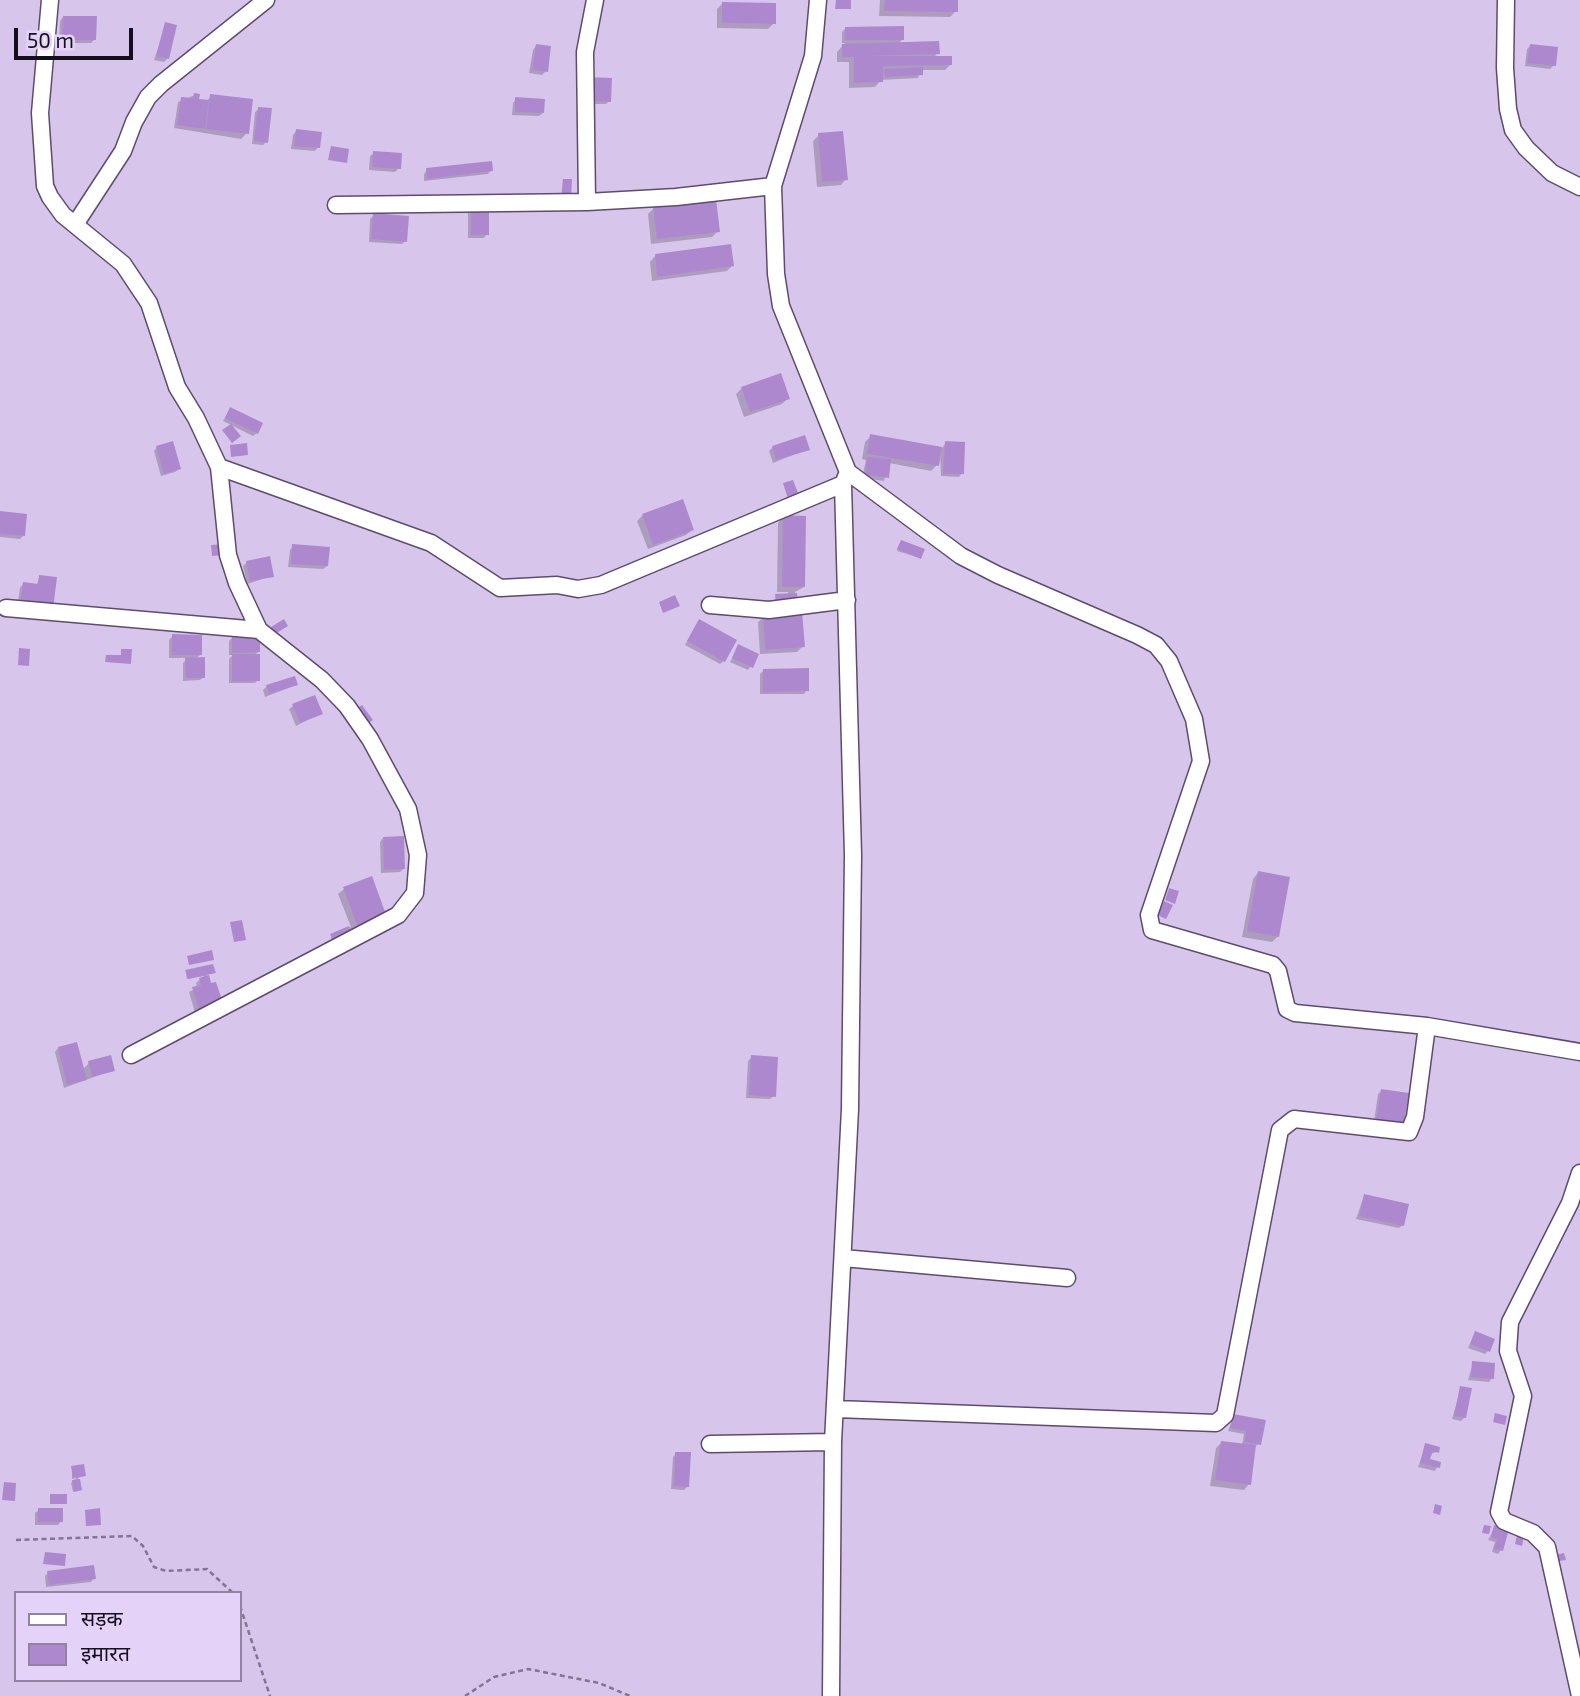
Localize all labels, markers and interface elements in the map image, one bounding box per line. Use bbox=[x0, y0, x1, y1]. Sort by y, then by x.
scale bar bbox=[18, 14, 136, 58]
text: 50 m bbox=[27, 27, 74, 52]
legend bbox=[14, 1591, 242, 1682]
text: सड़क bbox=[81, 1605, 123, 1630]
text: इमारत bbox=[81, 1640, 130, 1665]

